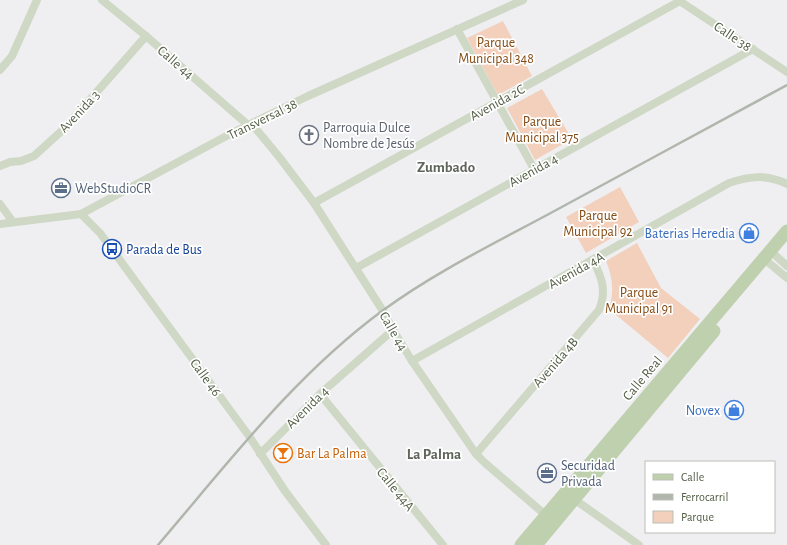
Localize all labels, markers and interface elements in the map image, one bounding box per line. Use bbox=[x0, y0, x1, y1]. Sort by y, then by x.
street label: Calle 38 bbox=[711, 19, 754, 54]
park label: Parque Municipal 348 bbox=[458, 36, 534, 66]
street label: Calle 44 bbox=[155, 43, 196, 82]
street label: Avenida 2C bbox=[468, 82, 527, 124]
street label: Avenida 3 bbox=[57, 88, 103, 136]
street label: Transversal 38 bbox=[225, 97, 299, 143]
park label: Parque Municipal 375 bbox=[505, 115, 579, 145]
place label: Parroquia Dulce Nombre de Jesús bbox=[323, 121, 415, 151]
church icon: Parroquia Dulce Nombre de Jesús bbox=[298, 124, 320, 146]
street label: Avenida 4 bbox=[507, 152, 560, 190]
district label: Zumbado bbox=[417, 160, 475, 175]
office icon: WebStudioCR bbox=[50, 177, 72, 199]
place label: WebStudioCR bbox=[75, 182, 152, 196]
park label: Parque Municipal 92 bbox=[563, 209, 633, 239]
shop icon: Baterias Heredia bbox=[738, 222, 760, 244]
place label: Baterias Heredia bbox=[645, 227, 736, 241]
bus stop icon: Parada de Bus bbox=[101, 238, 123, 260]
place label: Parada de Bus bbox=[126, 243, 202, 257]
street label: Avenida 4A bbox=[546, 250, 607, 292]
park label: Parque Municipal 91 bbox=[605, 286, 673, 316]
street label: Calle 44 bbox=[376, 309, 410, 354]
street label: Avenida 4B bbox=[530, 335, 581, 390]
street label: Calle Real bbox=[620, 354, 665, 403]
street label: Calle 46 bbox=[187, 356, 223, 399]
street label: Avenida 4 bbox=[284, 384, 332, 431]
shop icon: Novex bbox=[723, 399, 745, 421]
place label: Novex bbox=[686, 404, 720, 418]
bar icon: Bar La Palma bbox=[272, 442, 294, 464]
place label: Bar La Palma bbox=[297, 447, 367, 461]
district label: La Palma bbox=[407, 447, 461, 462]
place label: Securidad Privada bbox=[561, 459, 615, 489]
legend bbox=[645, 461, 775, 533]
office icon: Securidad Privada bbox=[536, 462, 558, 484]
street label: Calle 44A bbox=[374, 465, 417, 514]
text: Calle bbox=[681, 471, 704, 483]
text: Ferrocarril bbox=[681, 491, 728, 503]
text: Parque bbox=[681, 511, 714, 523]

